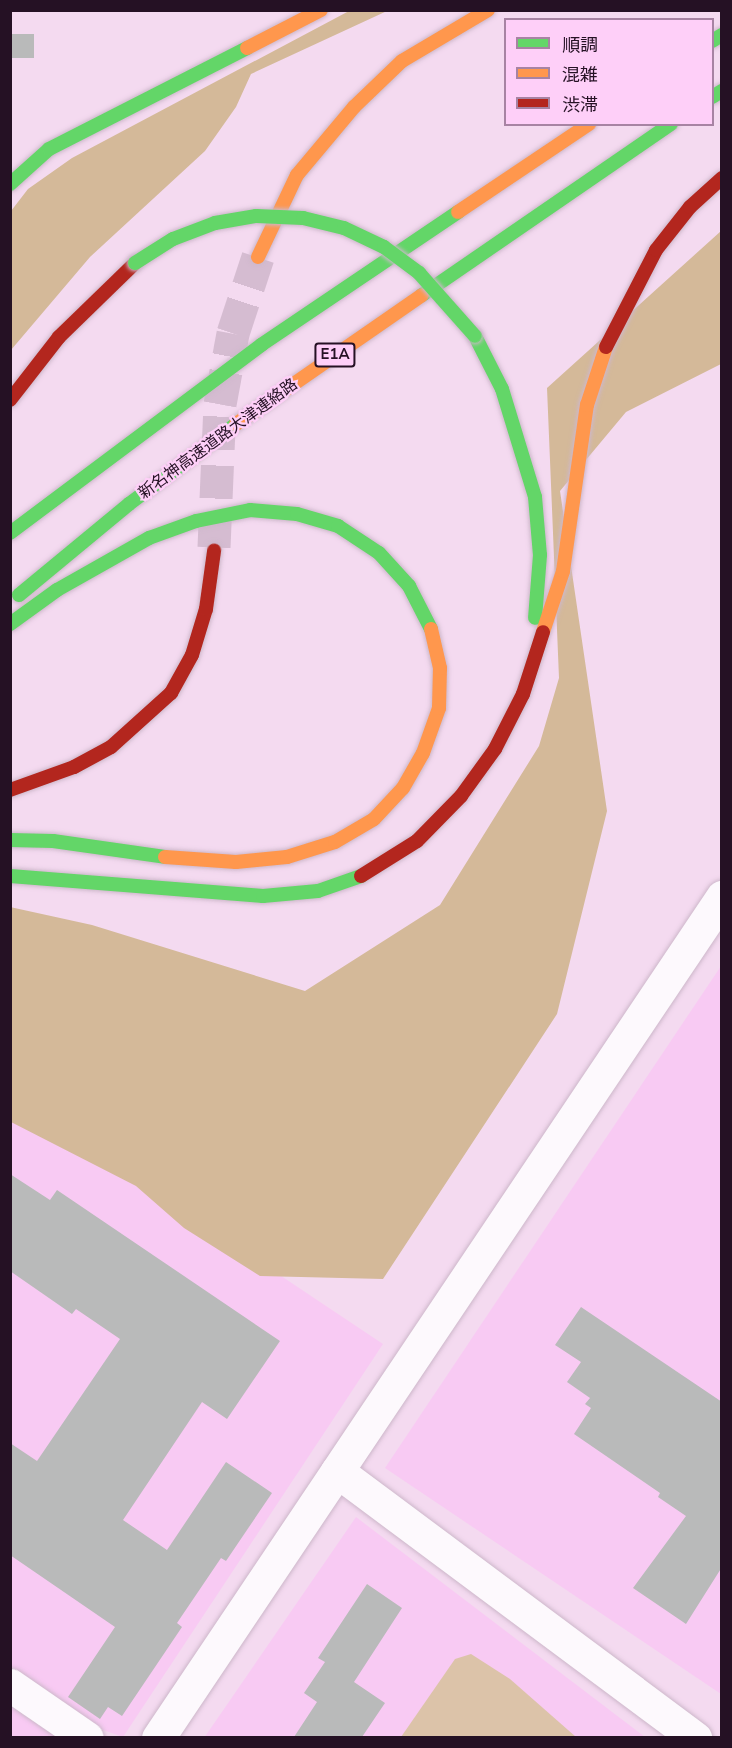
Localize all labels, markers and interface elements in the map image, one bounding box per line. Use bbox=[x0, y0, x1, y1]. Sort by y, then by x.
legend bbox=[504, 18, 714, 126]
text: 順調 bbox=[562, 33, 598, 57]
text: 混雑 bbox=[562, 63, 598, 87]
text: 渋滞 bbox=[562, 93, 598, 117]
road number: E1A bbox=[314, 343, 356, 367]
street label: 新名神高速道路大津連絡路 bbox=[135, 375, 301, 503]

